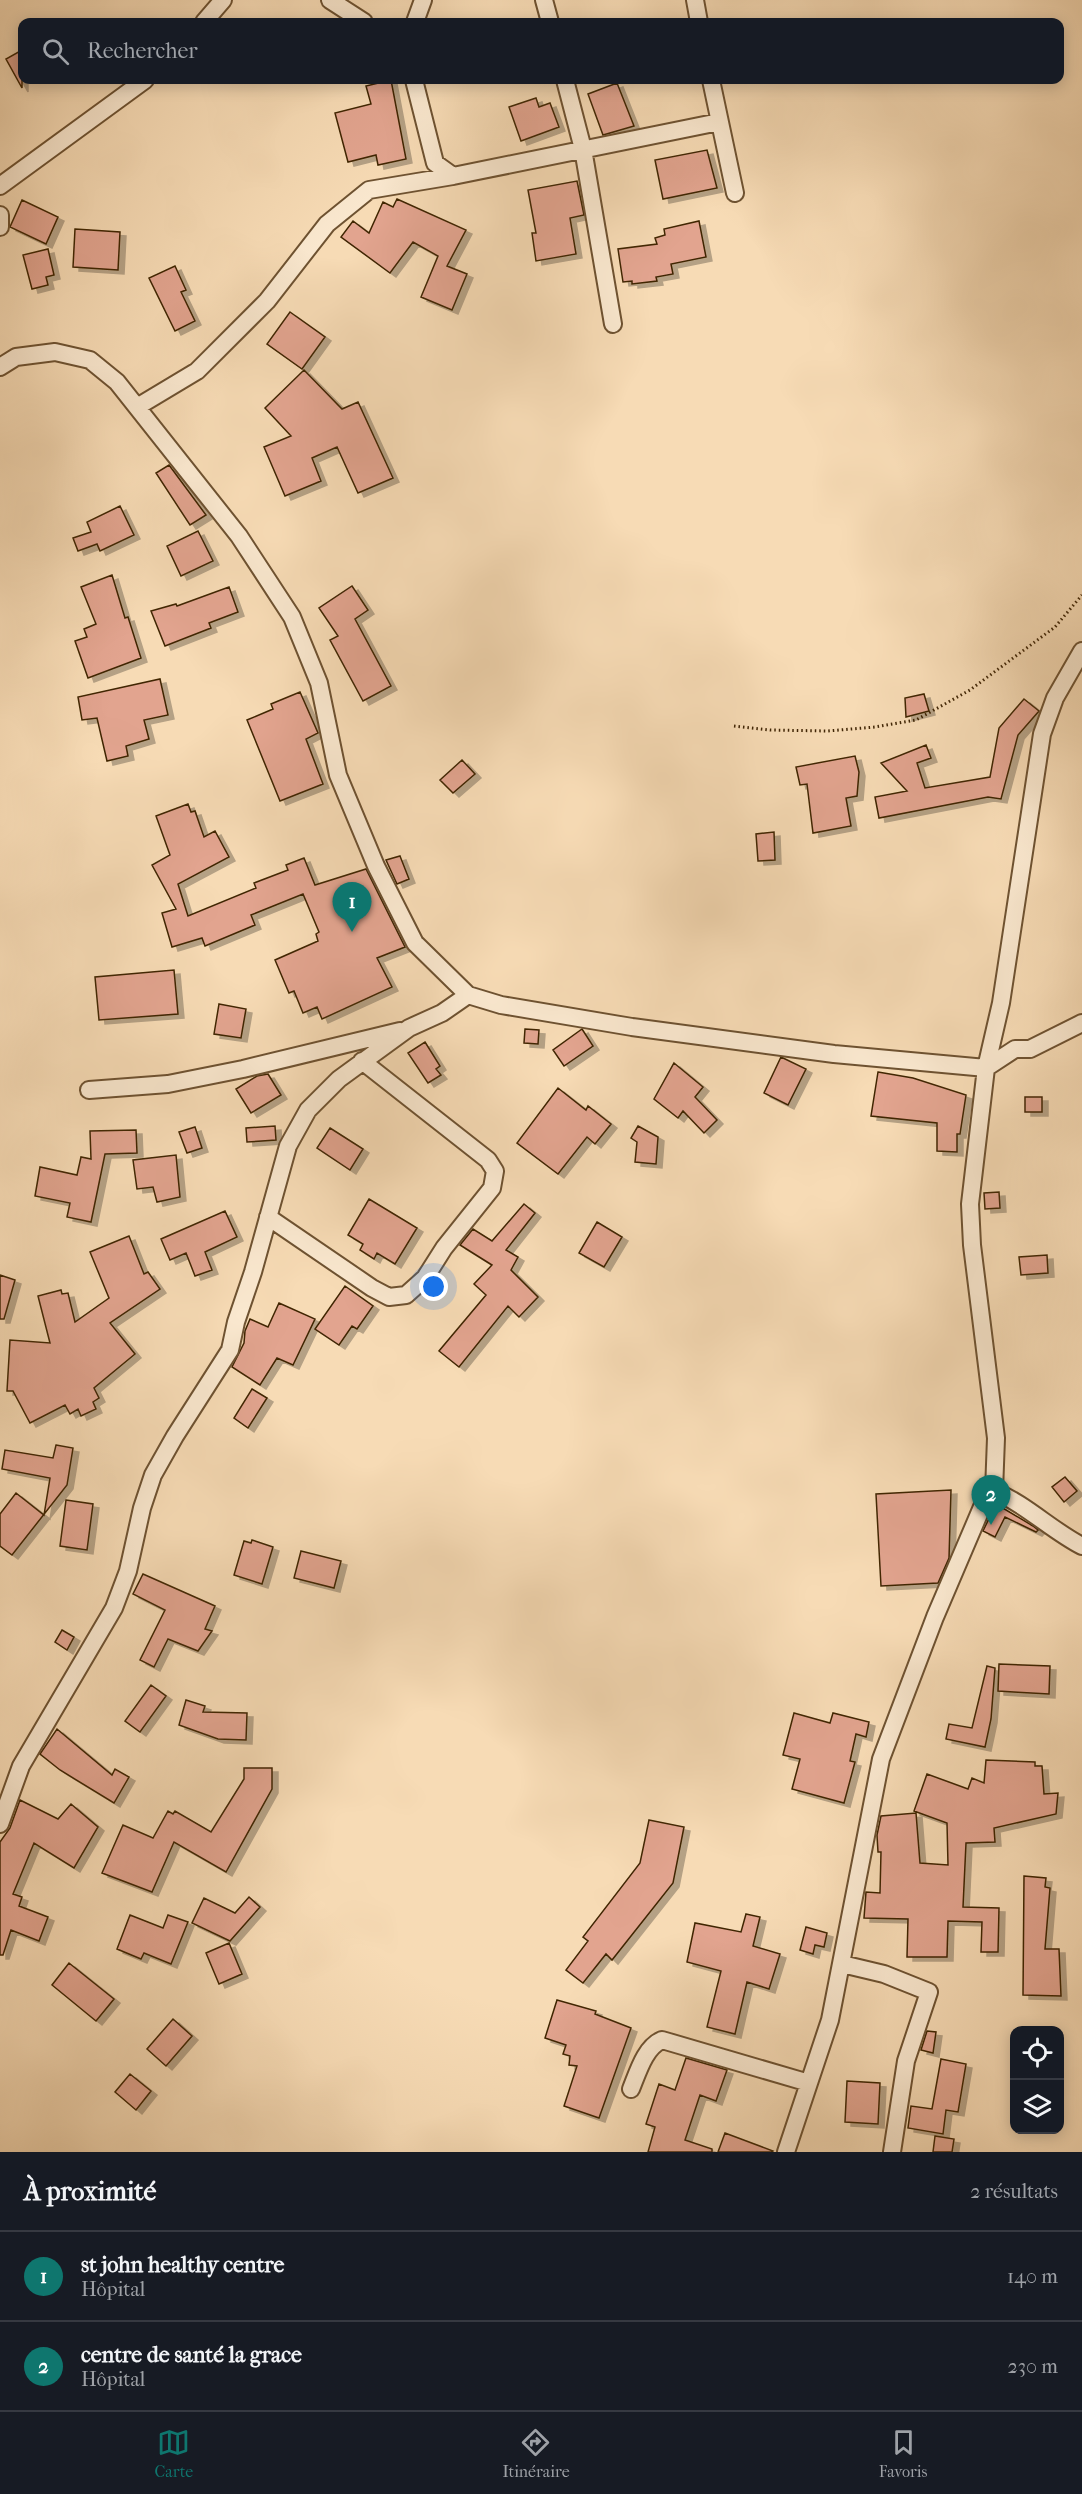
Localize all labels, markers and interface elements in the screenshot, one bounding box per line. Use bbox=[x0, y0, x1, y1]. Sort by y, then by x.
search box bbox=[18, 18, 1064, 84]
icon: search bbox=[39, 35, 72, 68]
text: Rechercher bbox=[87, 38, 198, 64]
pin: 1 bbox=[332, 882, 372, 932]
your location bbox=[419, 1272, 448, 1301]
pin: 2 bbox=[972, 1476, 1010, 1525]
map controls bbox=[1010, 2026, 1064, 2134]
button: locate bbox=[1010, 2026, 1064, 2080]
button: layers bbox=[1010, 2080, 1064, 2134]
text: À proximité bbox=[24, 2176, 156, 2207]
text: 2 résultats bbox=[970, 2180, 1058, 2203]
text: st john healthy centre bbox=[81, 2252, 284, 2278]
text: 1 bbox=[40, 2265, 47, 2288]
text: 140 m bbox=[1007, 2265, 1058, 2288]
text: Hôpital bbox=[81, 2278, 145, 2301]
text: centre de santé la grace bbox=[81, 2342, 302, 2368]
text: 2 bbox=[38, 2355, 49, 2378]
text: 230 m bbox=[1008, 2355, 1058, 2378]
text: Hôpital bbox=[81, 2368, 145, 2391]
tab: Carte bbox=[155, 2426, 193, 2481]
tab: Itinéraire bbox=[502, 2426, 570, 2481]
tab: Favoris bbox=[879, 2426, 927, 2481]

